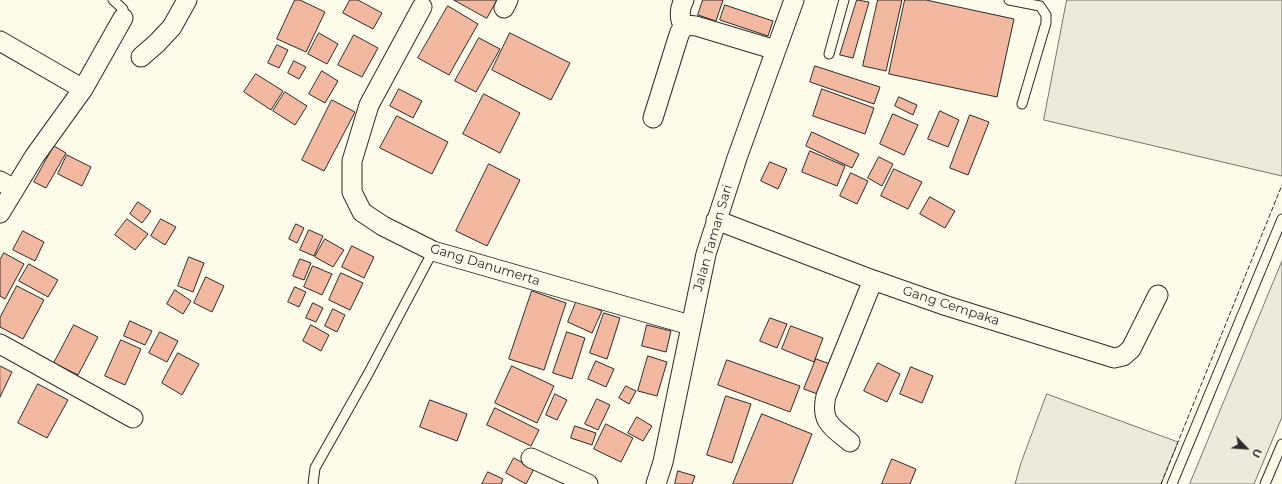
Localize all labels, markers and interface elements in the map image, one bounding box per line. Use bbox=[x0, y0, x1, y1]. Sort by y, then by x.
street label: Jalan Taman Sari bbox=[690, 183, 736, 293]
street label: Gang Danumerta bbox=[428, 241, 542, 289]
street label: Gang Cempaka bbox=[900, 283, 1002, 329]
north arrow bbox=[1226, 428, 1266, 468]
text: U bbox=[1249, 446, 1265, 460]

